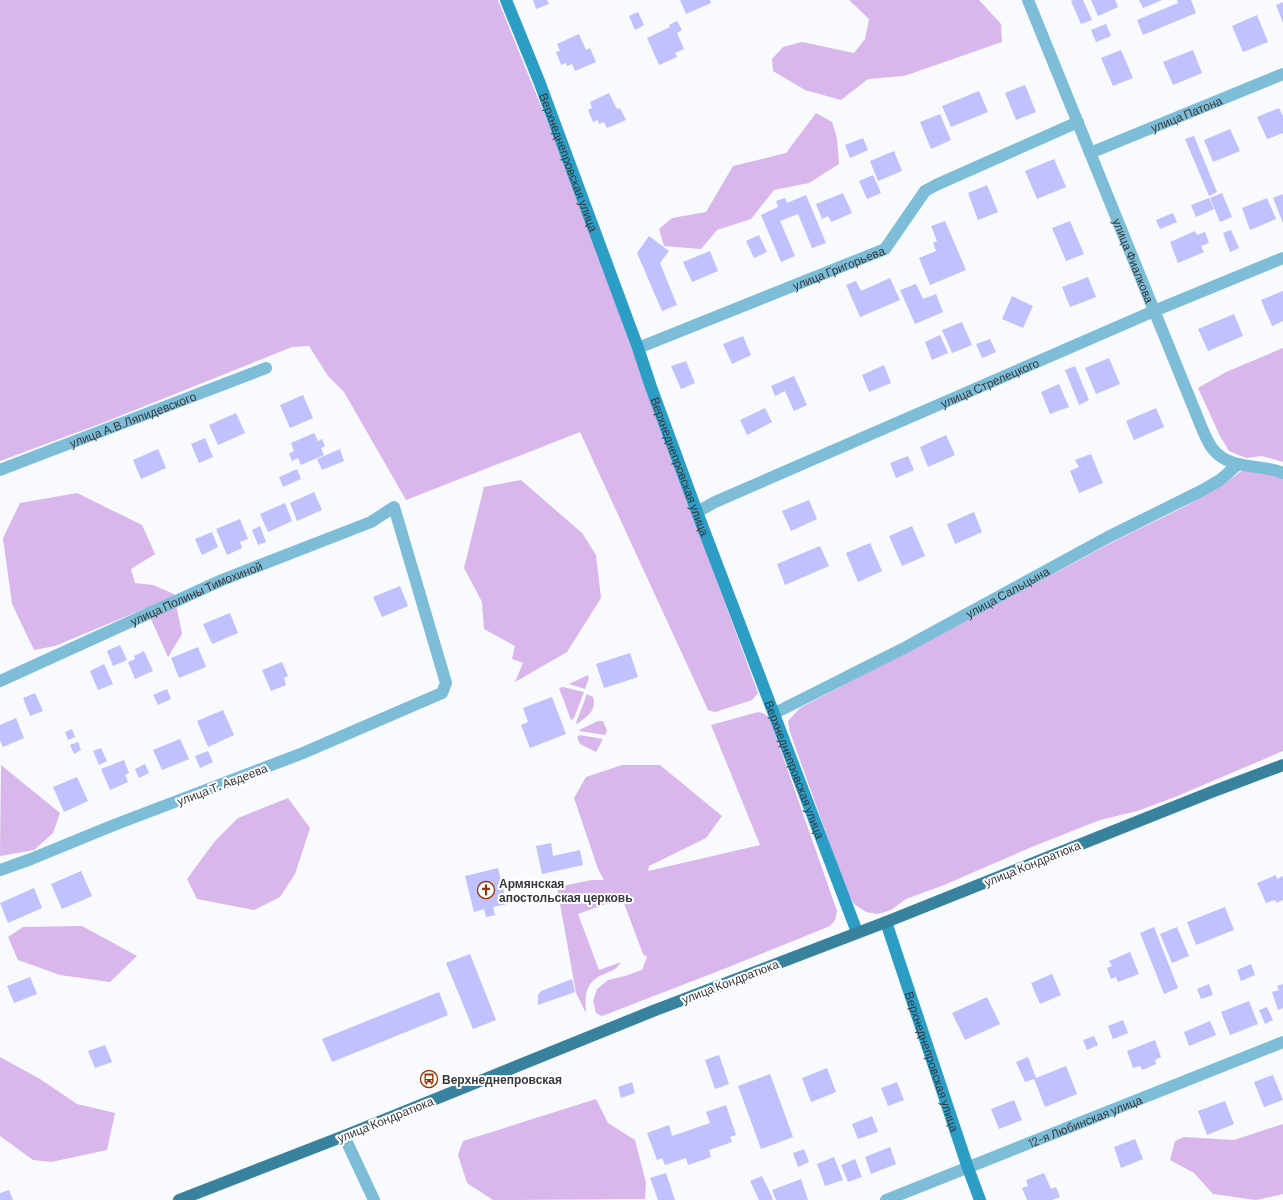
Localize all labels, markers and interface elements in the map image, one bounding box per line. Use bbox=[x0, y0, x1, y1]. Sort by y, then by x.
street label: Верхнеднепровская улица bbox=[537, 91, 601, 234]
street label: улица Патона bbox=[1148, 93, 1224, 135]
street label: улица Фиалкова bbox=[1109, 216, 1157, 305]
street label: улица Григорьева bbox=[790, 243, 887, 293]
street label: улица Стрелецкого bbox=[938, 355, 1041, 411]
street label: улица А.В.Ляпидевского bbox=[67, 388, 198, 451]
street label: Верхнеднепровская улица bbox=[648, 395, 713, 538]
street label: улица Полины Тимохиной bbox=[128, 558, 264, 629]
street label: улица Сальцына bbox=[963, 563, 1052, 621]
street label: Верхнеднепровская улица bbox=[762, 698, 828, 841]
street label: улица Т. Авдеева bbox=[175, 760, 270, 809]
street label: улица Кондратюка bbox=[982, 837, 1083, 890]
place label: Армянская апостольская церковь bbox=[499, 876, 633, 905]
church icon: Армянская апостольская церковь bbox=[476, 880, 496, 900]
street label: улица Кондратюка bbox=[680, 956, 781, 1007]
street label: Верхнеднепровская улица bbox=[903, 990, 962, 1134]
bus stop icon: Верхнеднепровская bbox=[419, 1069, 439, 1089]
place label: Верхнеднепровская bbox=[442, 1072, 562, 1087]
street label: 12-я Любинская улица bbox=[1026, 1092, 1144, 1150]
street label: улица Кондратюка bbox=[335, 1093, 436, 1146]

